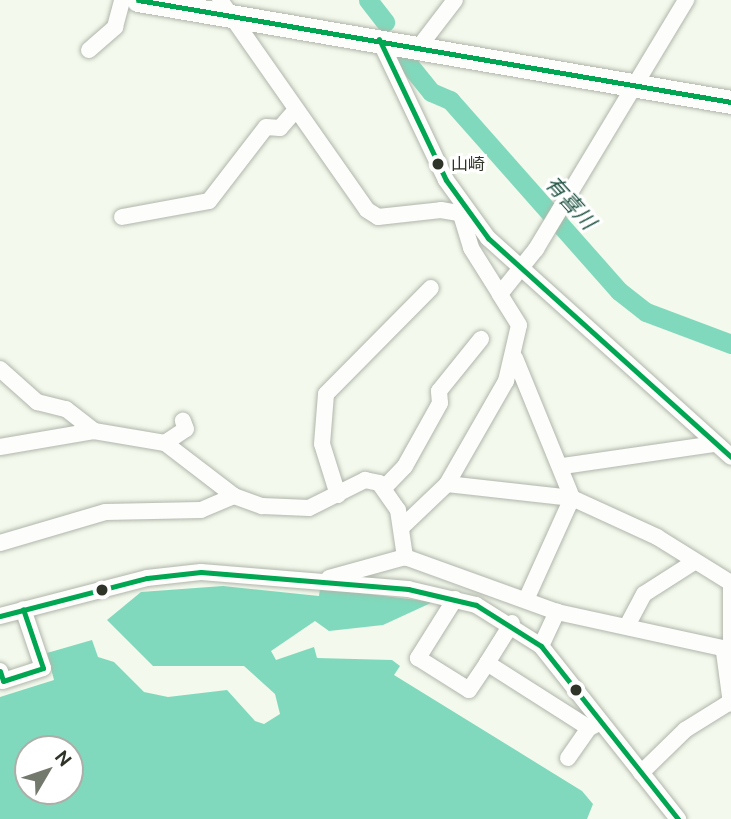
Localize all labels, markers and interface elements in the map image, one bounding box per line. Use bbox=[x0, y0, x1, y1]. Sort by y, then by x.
place label: 山崎 bbox=[451, 154, 485, 174]
marker: 山崎 bbox=[431, 157, 445, 171]
water label: 有喜川 bbox=[541, 170, 601, 234]
unlabelled marker bbox=[95, 583, 109, 597]
unlabelled marker bbox=[569, 683, 583, 697]
north arrow bbox=[14, 735, 84, 805]
text: N bbox=[51, 746, 77, 770]

